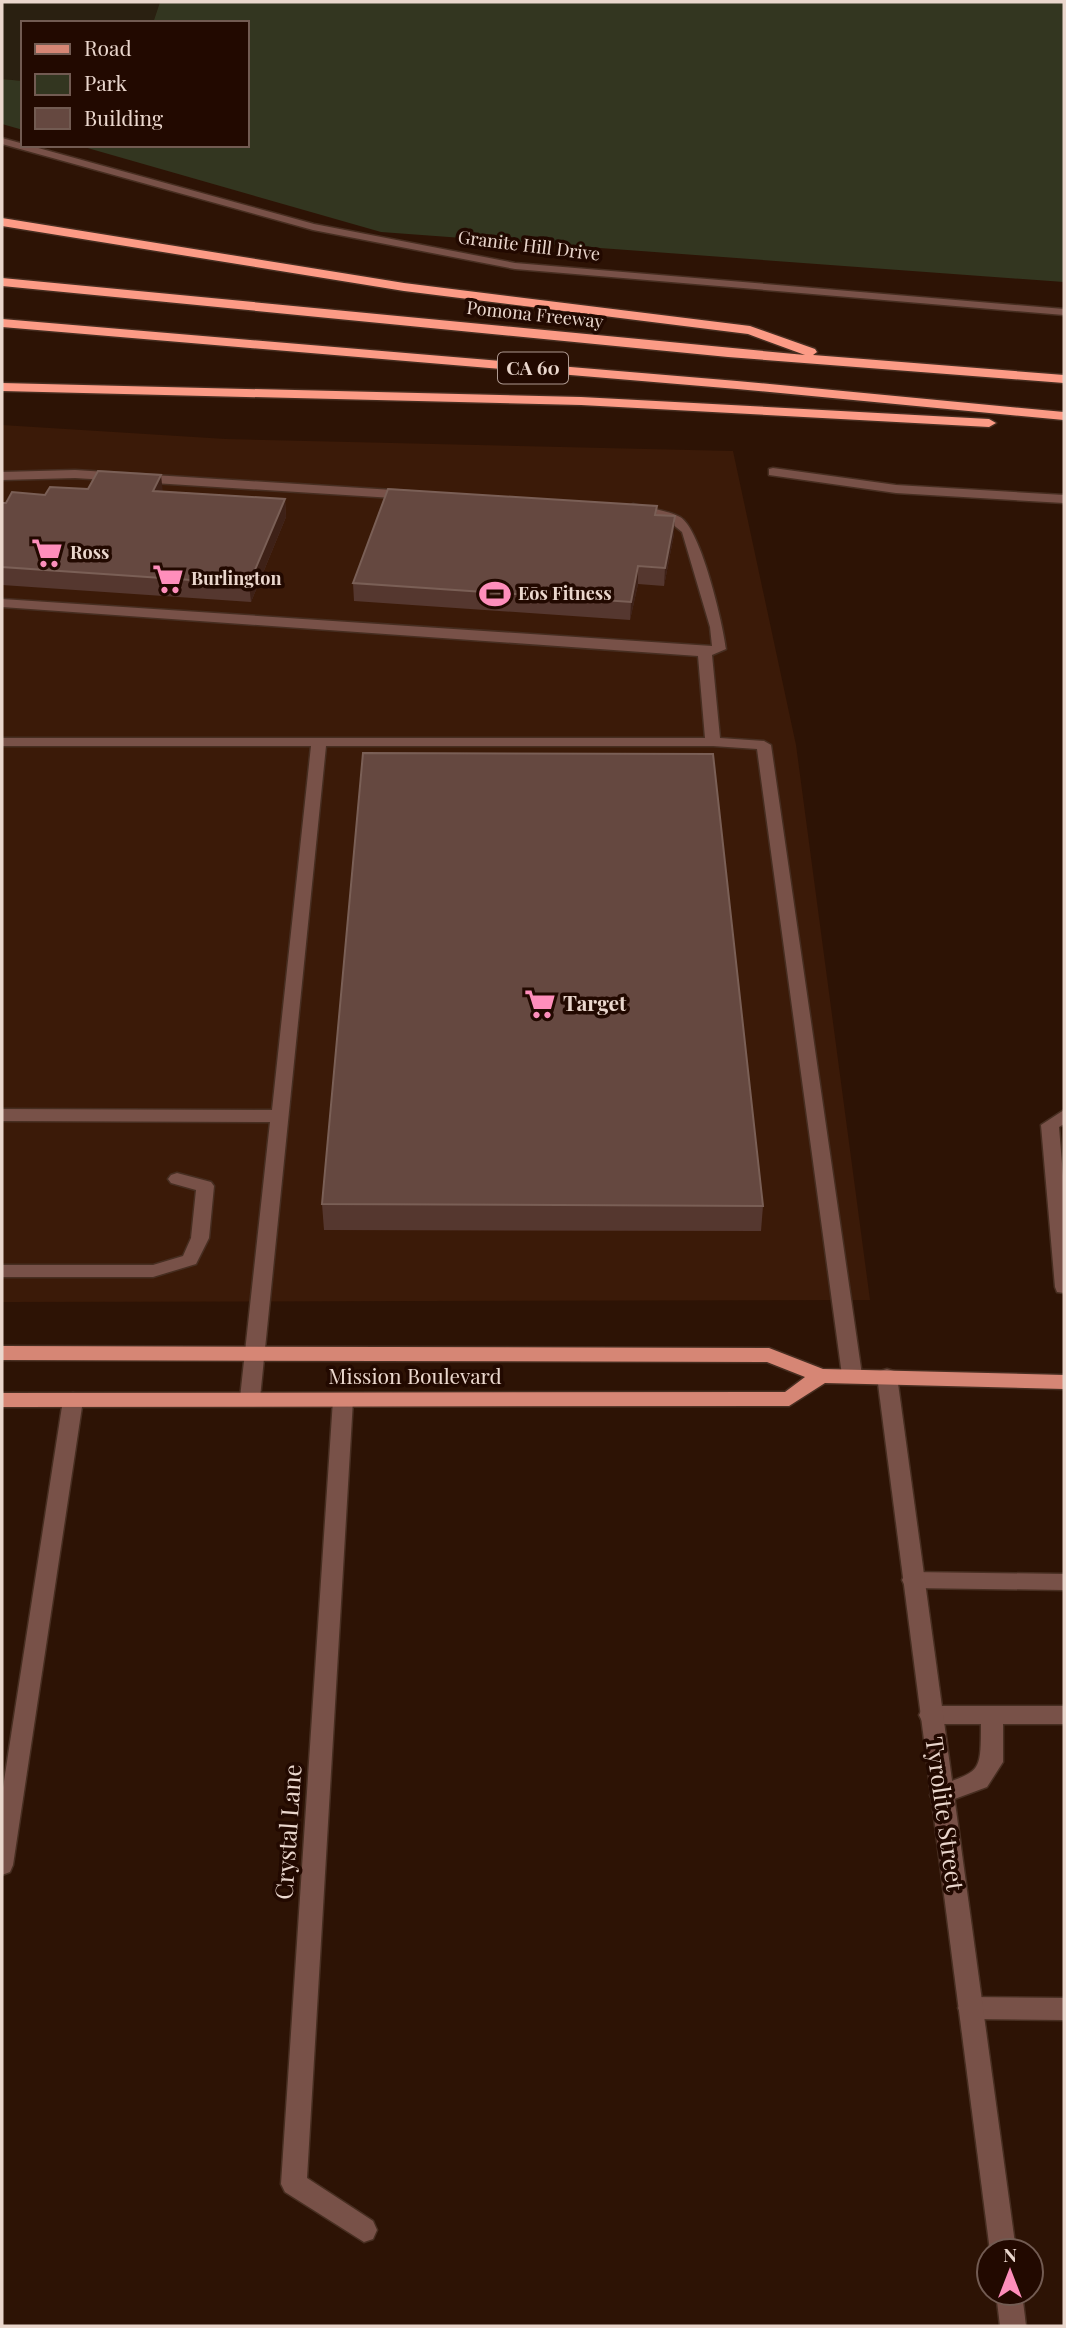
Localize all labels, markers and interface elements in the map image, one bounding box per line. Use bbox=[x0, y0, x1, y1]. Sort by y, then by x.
legend bbox=[21, 21, 248, 147]
text: Road bbox=[84, 33, 132, 61]
text: Park bbox=[84, 68, 128, 96]
text: Building bbox=[84, 103, 163, 131]
street label: Granite Hill Drive bbox=[457, 224, 602, 266]
street label: Pomona Freeway bbox=[465, 295, 605, 333]
road number: CA 60 bbox=[498, 352, 568, 384]
supermarket icon: Ross bbox=[30, 536, 64, 570]
place label: Ross bbox=[70, 540, 109, 564]
supermarket icon: Burlington bbox=[151, 562, 185, 596]
place label: Burlington bbox=[191, 566, 282, 590]
sports icon: Eōs Fitness bbox=[478, 577, 512, 611]
place label: Eōs Fitness bbox=[518, 581, 611, 605]
supermarket icon: Target bbox=[523, 987, 557, 1021]
place label: Target bbox=[563, 988, 627, 1016]
street label: Mission Boulevard bbox=[328, 1361, 502, 1389]
street label: Tyrolite Street bbox=[919, 1735, 973, 1893]
street label: Crystal Lane bbox=[266, 1763, 308, 1901]
north arrow bbox=[975, 2237, 1045, 2307]
text: N bbox=[1003, 2241, 1017, 2267]

